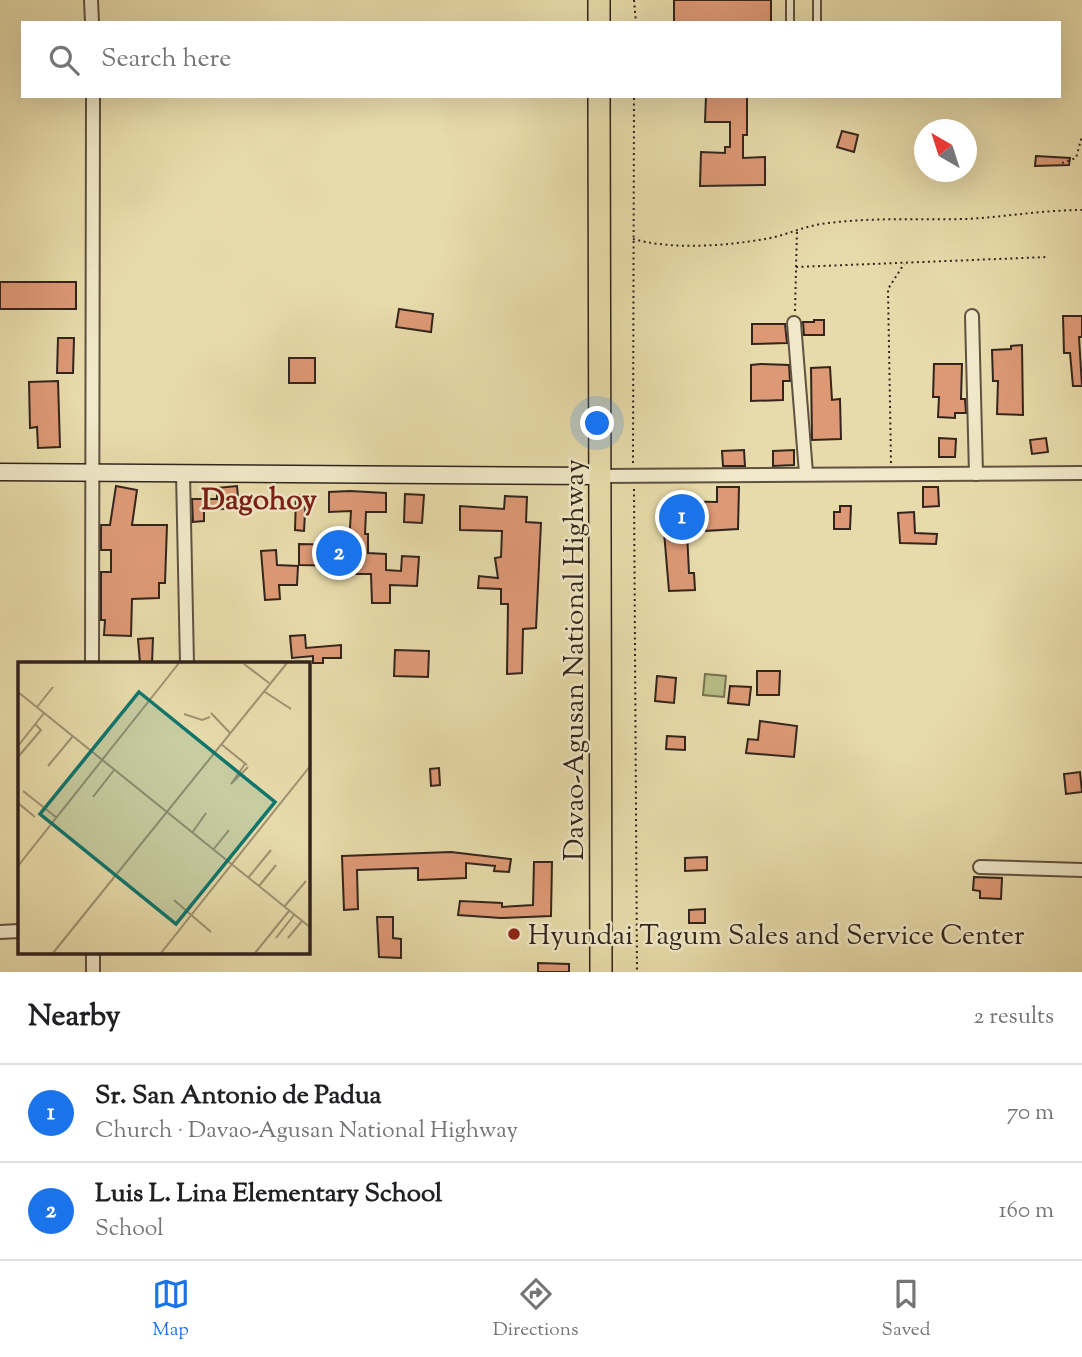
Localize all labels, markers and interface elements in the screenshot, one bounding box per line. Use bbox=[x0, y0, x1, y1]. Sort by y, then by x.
search box bbox=[21, 21, 1061, 98]
icon: search bbox=[45, 41, 83, 79]
text: Search here bbox=[101, 41, 231, 78]
north arrow bbox=[914, 119, 977, 182]
your location bbox=[580, 406, 614, 440]
street label: Davao-Agusan National Highway bbox=[556, 459, 596, 861]
district label: Dagohoy bbox=[201, 480, 317, 523]
pin: 1 bbox=[659, 491, 705, 543]
pin: 2 bbox=[316, 527, 362, 579]
inset map bbox=[18, 662, 310, 954]
place label: Hyundai Tagum Sales and Service Center bbox=[528, 917, 1025, 957]
marker: Hyundai Tagum Sales and Service Center bbox=[506, 926, 522, 942]
text: Nearby bbox=[28, 996, 120, 1039]
text: 2 results bbox=[974, 1001, 1054, 1034]
text: Sr. San Antonio de Padua bbox=[95, 1078, 382, 1115]
text: 1 bbox=[47, 1097, 55, 1130]
text: 70 m bbox=[1007, 1097, 1054, 1130]
text: Church · Davao-Agusan National Highway bbox=[95, 1115, 518, 1148]
text: Luis L. Lina Elementary School bbox=[95, 1176, 442, 1213]
text: 2 bbox=[46, 1195, 56, 1228]
text: 160 m bbox=[999, 1195, 1054, 1228]
text: School bbox=[95, 1213, 164, 1246]
tab: Map bbox=[152, 1275, 190, 1344]
tab: Directions bbox=[493, 1275, 578, 1344]
tab: Saved bbox=[882, 1275, 930, 1344]

